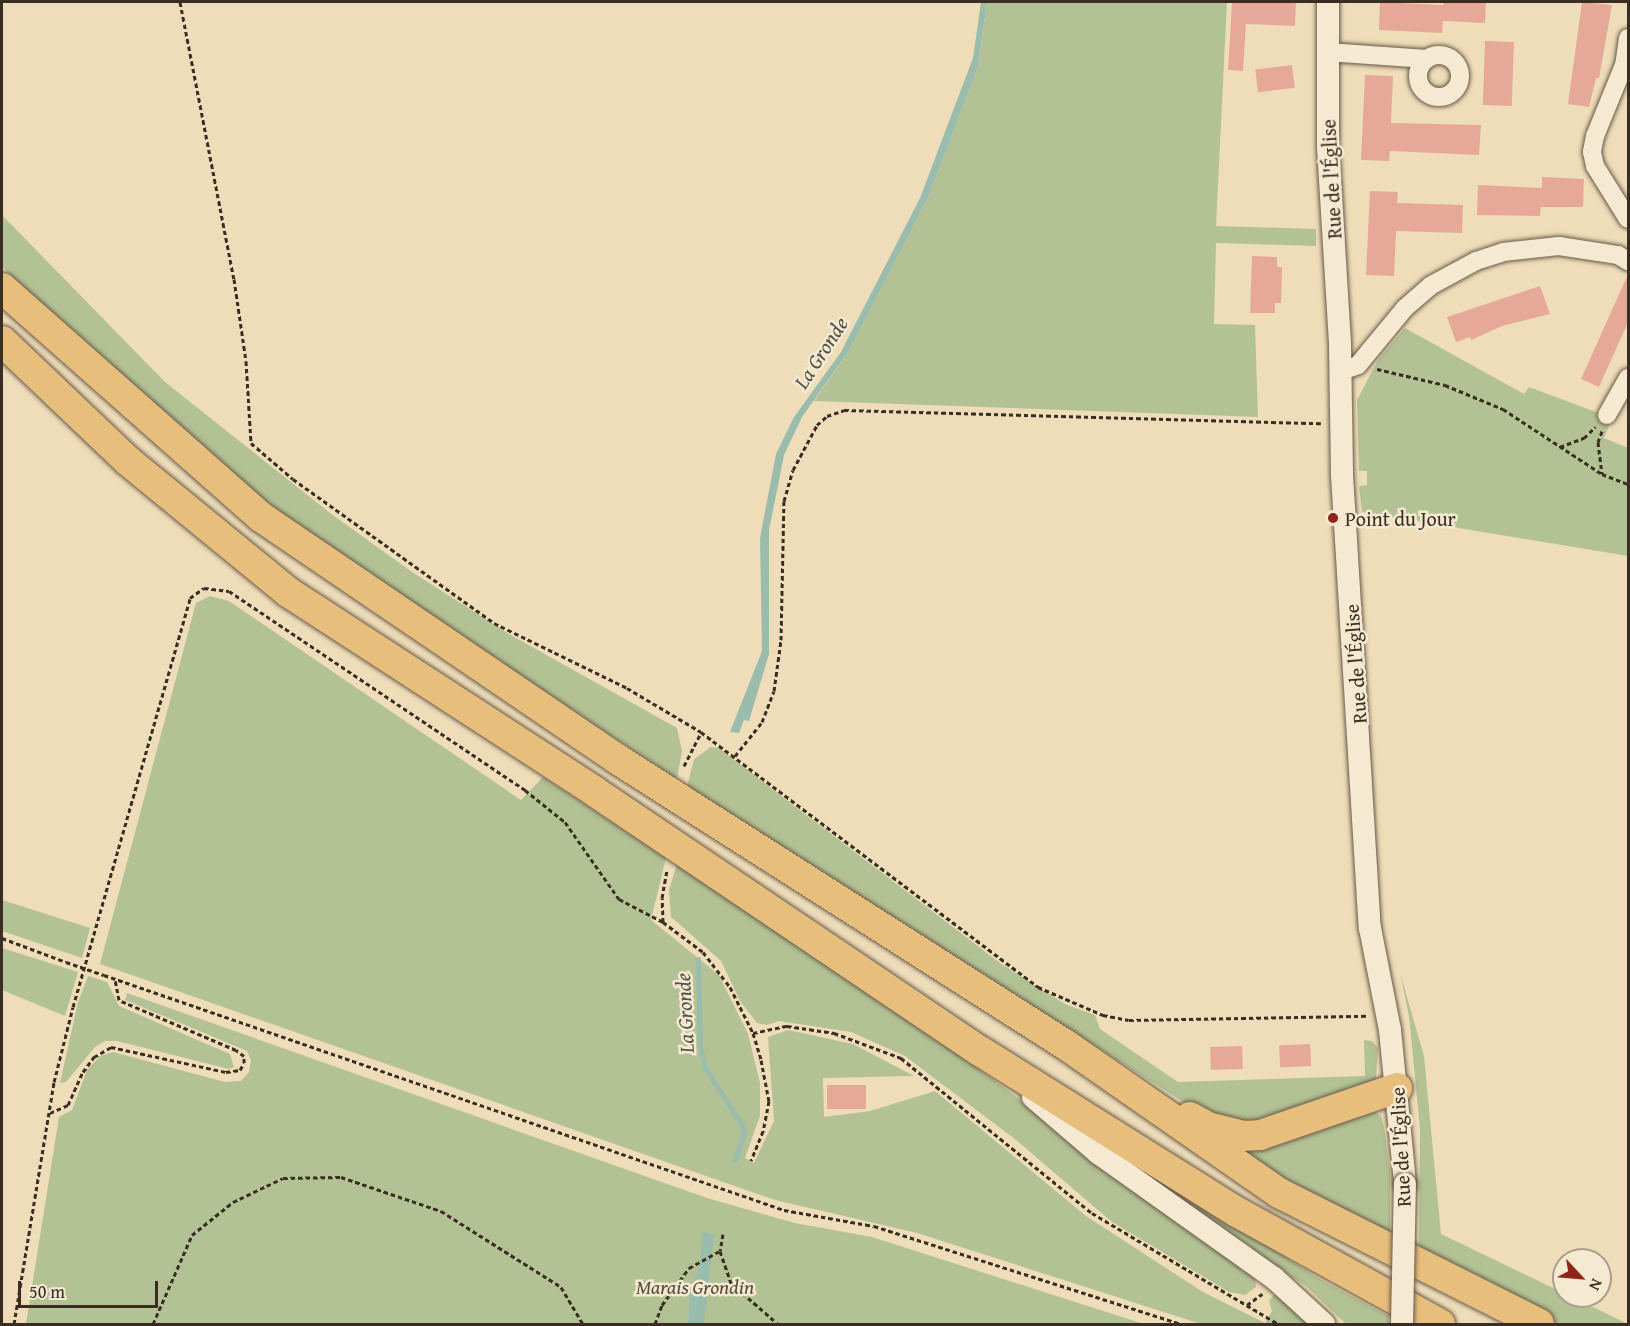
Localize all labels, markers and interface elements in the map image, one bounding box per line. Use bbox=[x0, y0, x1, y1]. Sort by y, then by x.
street label: Rue de l'Église bbox=[1316, 118, 1346, 240]
water label: La Gronde bbox=[789, 312, 853, 394]
place label: Point du Jour bbox=[1345, 506, 1456, 530]
marker: Point du Jour bbox=[1326, 511, 1340, 525]
street label: Rue de l'Église bbox=[1339, 603, 1371, 725]
water label: La Gronde bbox=[670, 972, 700, 1054]
street label: Rue de l'Église bbox=[1385, 1086, 1415, 1208]
north arrow bbox=[1552, 1248, 1612, 1308]
scale bar bbox=[21, 1269, 160, 1307]
park label: Marais Grondin bbox=[636, 1274, 754, 1298]
text: N bbox=[1583, 1275, 1610, 1295]
text: 50 m bbox=[29, 1278, 65, 1305]

